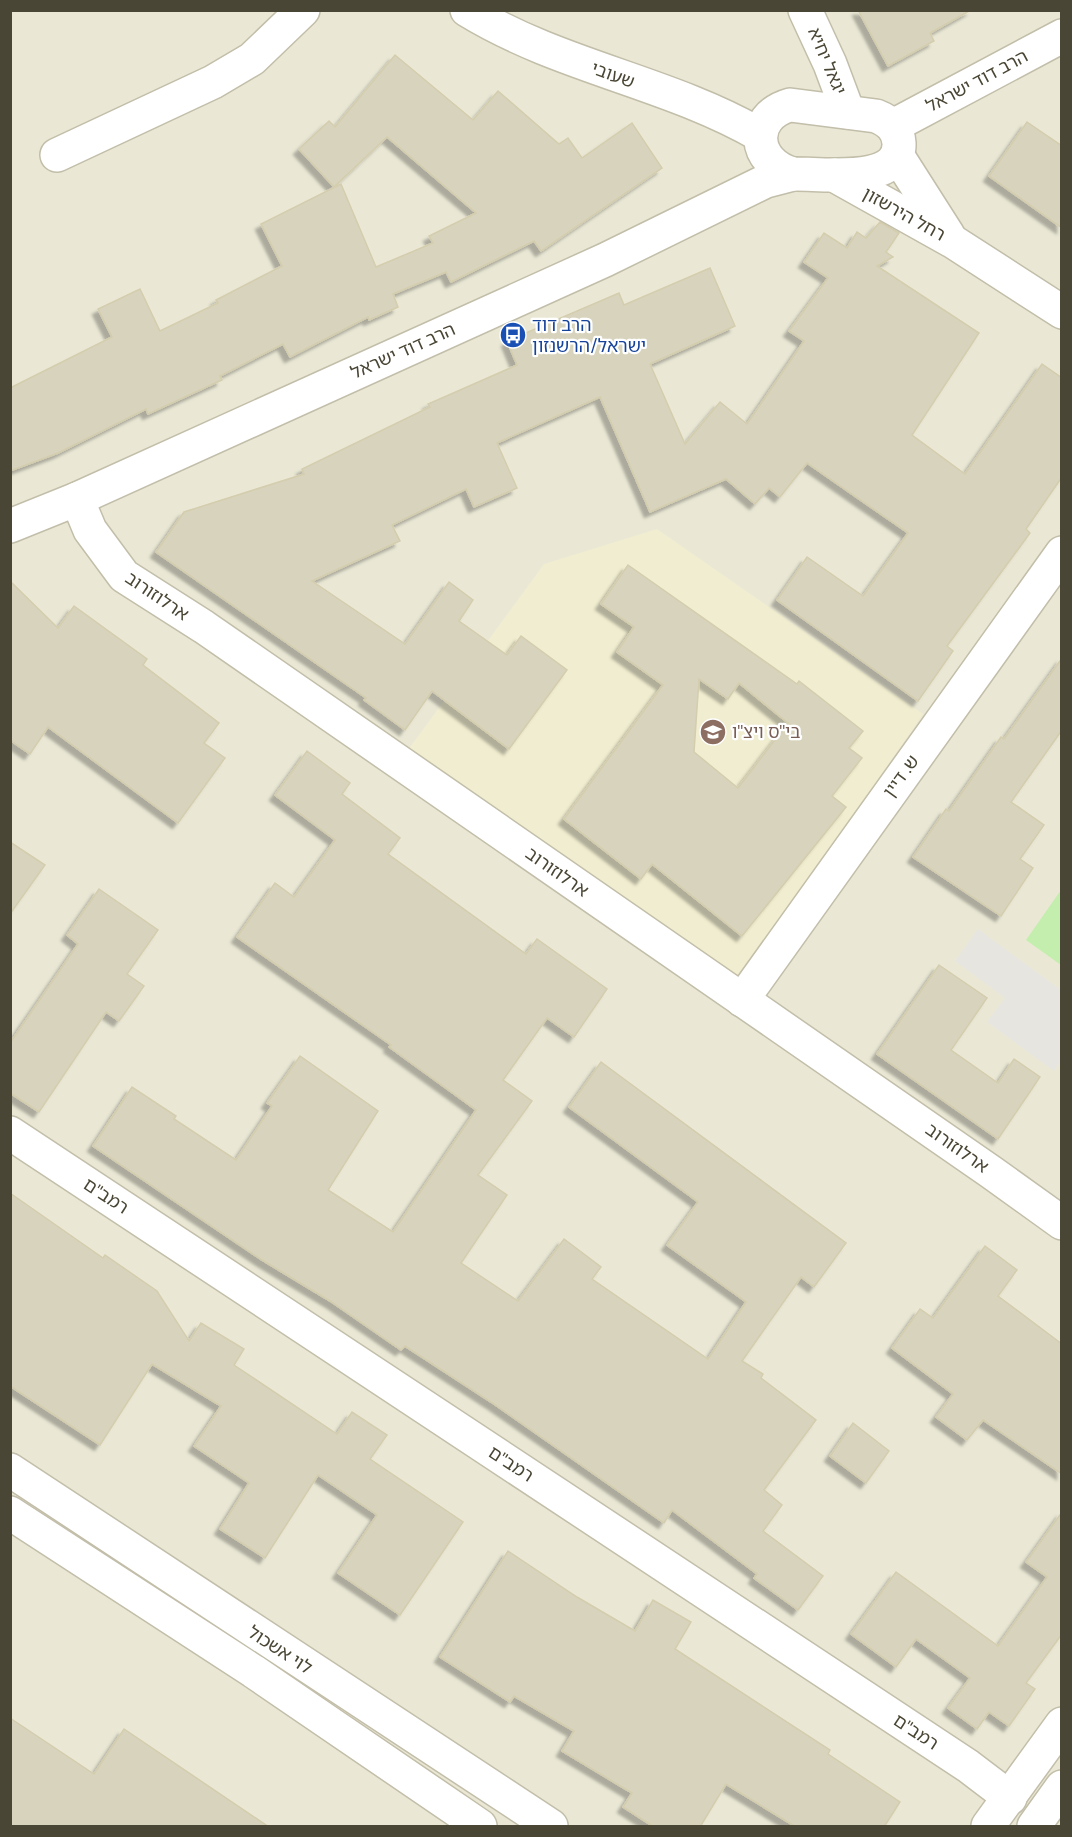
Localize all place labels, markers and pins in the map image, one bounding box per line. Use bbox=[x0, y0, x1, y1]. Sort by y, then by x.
place label: הרב דוד ישראל/הרשנזון bbox=[532, 314, 646, 357]
bus stop icon: הרב דוד ישראל/הרשנזון bbox=[498, 320, 528, 350]
school or university icon: בי"ס ויצ"ו bbox=[698, 717, 728, 747]
place label: בי"ס ויצ"ו bbox=[732, 721, 801, 743]

